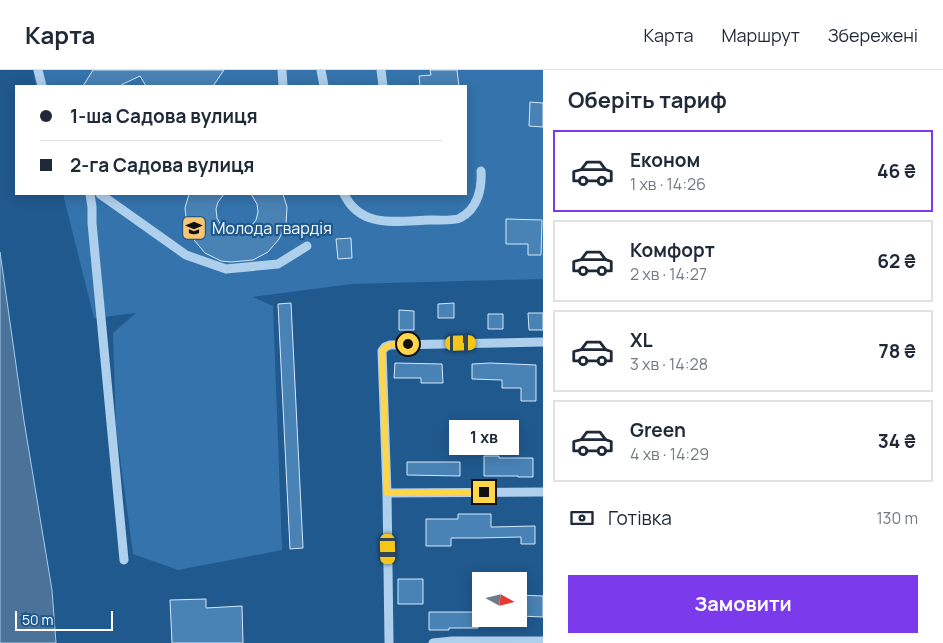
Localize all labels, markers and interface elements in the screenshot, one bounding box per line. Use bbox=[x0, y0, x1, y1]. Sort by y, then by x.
text: Карта bbox=[25, 18, 95, 51]
text: Карта bbox=[643, 23, 693, 47]
text: Маршрут bbox=[721, 23, 800, 47]
text: Збережені bbox=[828, 23, 918, 47]
text: Оберіть тариф bbox=[568, 85, 727, 115]
text: 1-ша Садова вулиця bbox=[70, 103, 258, 129]
text: Економ bbox=[630, 147, 700, 173]
icon: car bbox=[570, 149, 615, 194]
text: 2-га Садова вулиця bbox=[70, 152, 254, 178]
text: 46 ₴ bbox=[877, 158, 916, 184]
text: 1 хв · 14:26 bbox=[630, 173, 706, 195]
school or university icon: Молода гвардія bbox=[181, 215, 207, 241]
place label: Молода гвардія bbox=[212, 217, 332, 239]
text: Комфорт bbox=[630, 237, 715, 263]
icon: car bbox=[570, 239, 615, 284]
text: 62 ₴ bbox=[877, 248, 916, 274]
text: 2 хв · 14:27 bbox=[630, 263, 707, 285]
text: XL bbox=[630, 327, 653, 353]
icon: car bbox=[570, 329, 615, 374]
route start bbox=[397, 333, 419, 355]
car bbox=[445, 335, 476, 351]
text: 78 ₴ bbox=[879, 338, 916, 364]
text: 3 хв · 14:28 bbox=[630, 353, 708, 375]
text: Green bbox=[630, 417, 686, 443]
icon: car bbox=[570, 419, 615, 464]
callout: 1 хв bbox=[449, 420, 519, 454]
text: 1 хв bbox=[470, 426, 498, 448]
text: 34 ₴ bbox=[878, 428, 916, 454]
text: 4 хв · 14:29 bbox=[630, 443, 709, 465]
route end bbox=[473, 481, 495, 503]
icon: cash bbox=[568, 504, 596, 532]
text: Готівка bbox=[608, 505, 672, 531]
text: 130 m bbox=[876, 507, 918, 529]
car bbox=[380, 534, 395, 564]
north arrow bbox=[472, 572, 528, 628]
map controls bbox=[472, 572, 527, 627]
button: Замовити bbox=[568, 575, 918, 633]
scale bar bbox=[15, 608, 112, 631]
text: 50 m bbox=[22, 610, 53, 629]

